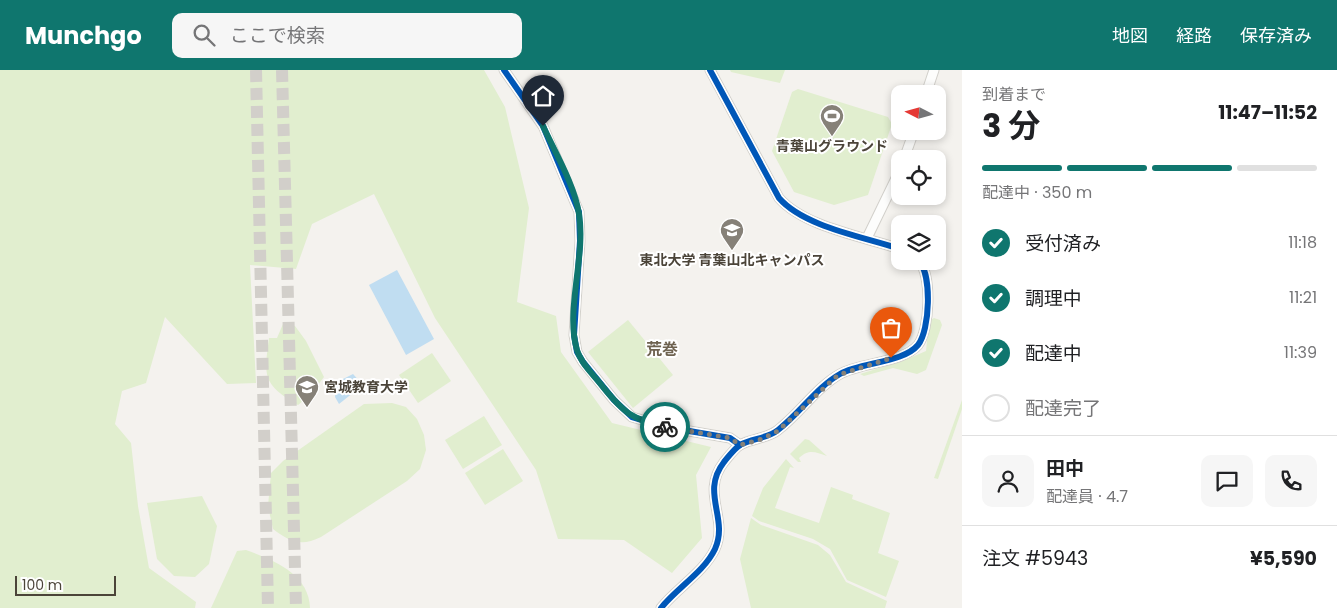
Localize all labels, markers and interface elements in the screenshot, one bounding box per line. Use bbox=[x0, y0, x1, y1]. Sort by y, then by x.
search box bbox=[172, 13, 522, 58]
text: Munchgo bbox=[25, 19, 142, 52]
icon: search bbox=[190, 21, 218, 49]
text: ここで検索 bbox=[230, 22, 325, 49]
text: 地図 bbox=[1112, 23, 1148, 48]
text: 経路 bbox=[1176, 23, 1212, 48]
text: 保存済み bbox=[1240, 23, 1312, 48]
pin bbox=[522, 75, 564, 126]
icon: home bbox=[529, 82, 557, 110]
text: 到着まで bbox=[982, 83, 1046, 106]
north arrow bbox=[891, 85, 946, 140]
map controls bbox=[891, 85, 946, 270]
text: 11:47–11:52 bbox=[1218, 99, 1317, 126]
sports icon: 青葉山グラウンド bbox=[819, 103, 845, 137]
text: 3 分 bbox=[982, 103, 1040, 148]
place label: 青葉山グラウンド bbox=[776, 136, 888, 156]
button: locate bbox=[891, 150, 946, 205]
text: 配達中 · 350 m bbox=[982, 181, 1092, 204]
button: layers bbox=[891, 215, 946, 270]
school or university icon: 東北大学 青葉山北キャンパス bbox=[719, 217, 745, 251]
icon: check bbox=[982, 229, 1010, 257]
text: 受付済み bbox=[1025, 230, 1101, 257]
text: 11:18 bbox=[1288, 231, 1317, 254]
place label: 東北大学 青葉山北キャンパス bbox=[640, 250, 824, 270]
icon: check bbox=[982, 284, 1010, 312]
text: 調理中 bbox=[1025, 285, 1082, 312]
text: 11:21 bbox=[1289, 286, 1317, 309]
pin bbox=[870, 307, 912, 358]
icon: bag bbox=[877, 314, 905, 342]
district label: 荒巻 bbox=[646, 338, 678, 361]
icon: check bbox=[982, 339, 1010, 367]
text: 配達中 bbox=[1025, 340, 1082, 367]
text: 11:39 bbox=[1284, 341, 1317, 364]
school or university icon: 宮城教育大学 bbox=[294, 374, 320, 408]
place label: 宮城教育大学 bbox=[324, 377, 408, 397]
text: 配達完了 bbox=[1025, 395, 1101, 422]
courier bbox=[640, 402, 690, 452]
icon: bike bbox=[651, 413, 679, 441]
button: person bbox=[982, 455, 1034, 507]
text: 田中 bbox=[1046, 455, 1084, 482]
button: chat bbox=[1201, 455, 1253, 507]
button: phone bbox=[1265, 455, 1317, 507]
text: 配達員 · 4.7 bbox=[1046, 485, 1128, 508]
text: 注文 #5943 bbox=[982, 545, 1088, 572]
text: ¥5,590 bbox=[1250, 545, 1317, 572]
scale bar bbox=[15, 573, 116, 596]
text: 100 m bbox=[22, 575, 62, 595]

